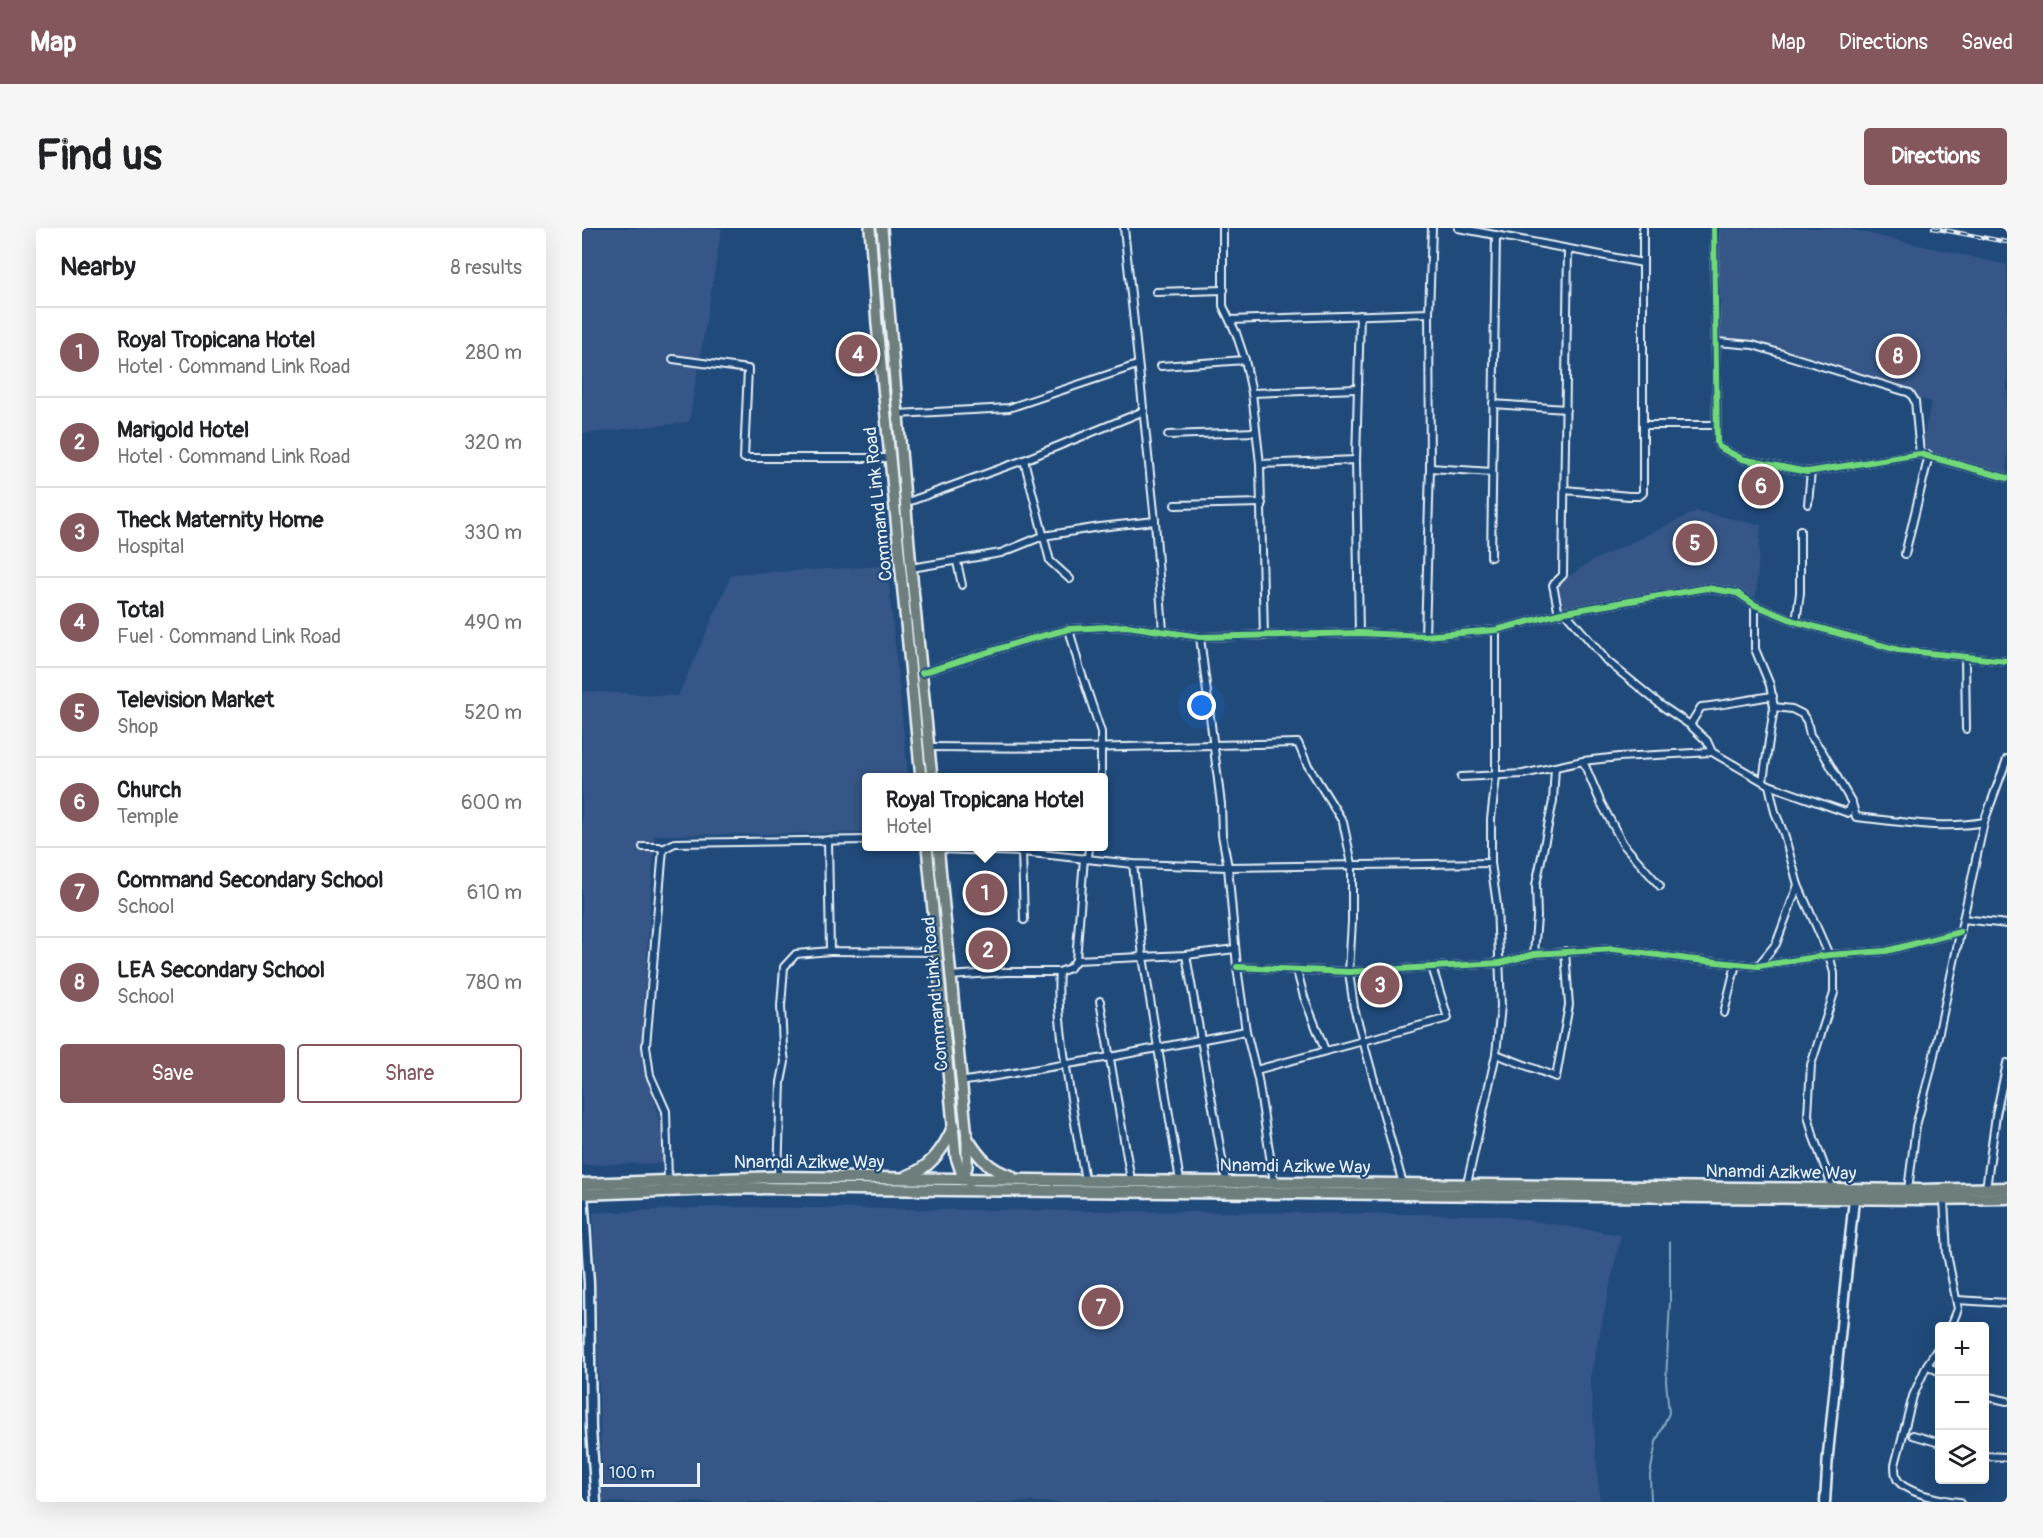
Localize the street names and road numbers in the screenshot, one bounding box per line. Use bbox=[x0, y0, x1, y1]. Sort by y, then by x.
street label: Command Link Road bbox=[859, 426, 898, 582]
street label: Command Link Road bbox=[917, 916, 954, 1072]
street label: Nnamdi Azikwe Way bbox=[734, 1151, 885, 1174]
street label: Nnamdi Azikwe Way bbox=[1220, 1154, 1371, 1179]
street label: Nnamdi Azikwe Way bbox=[1706, 1160, 1857, 1185]

